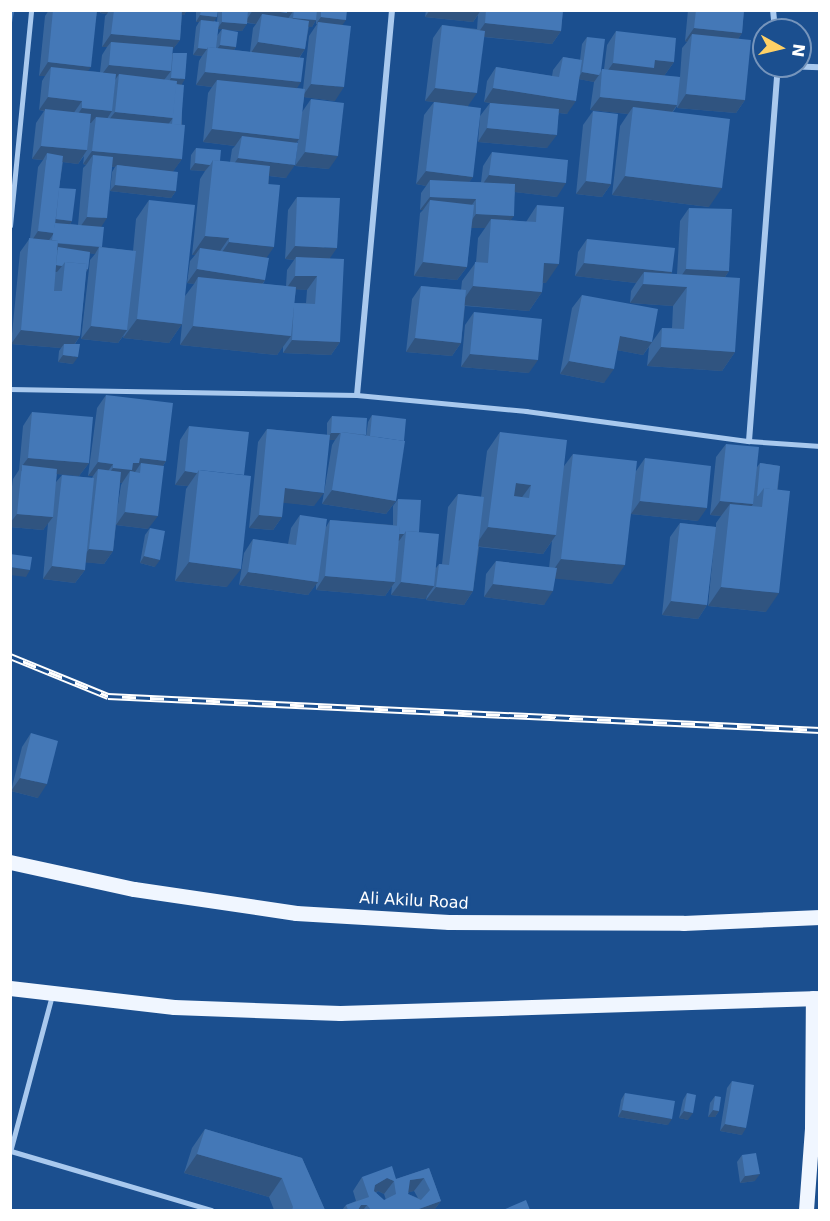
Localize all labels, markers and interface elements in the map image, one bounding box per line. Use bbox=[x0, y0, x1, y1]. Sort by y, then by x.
north arrow bbox=[752, 18, 812, 78]
text: N bbox=[788, 42, 809, 58]
street label: Ali Akilu Road bbox=[359, 889, 469, 913]

